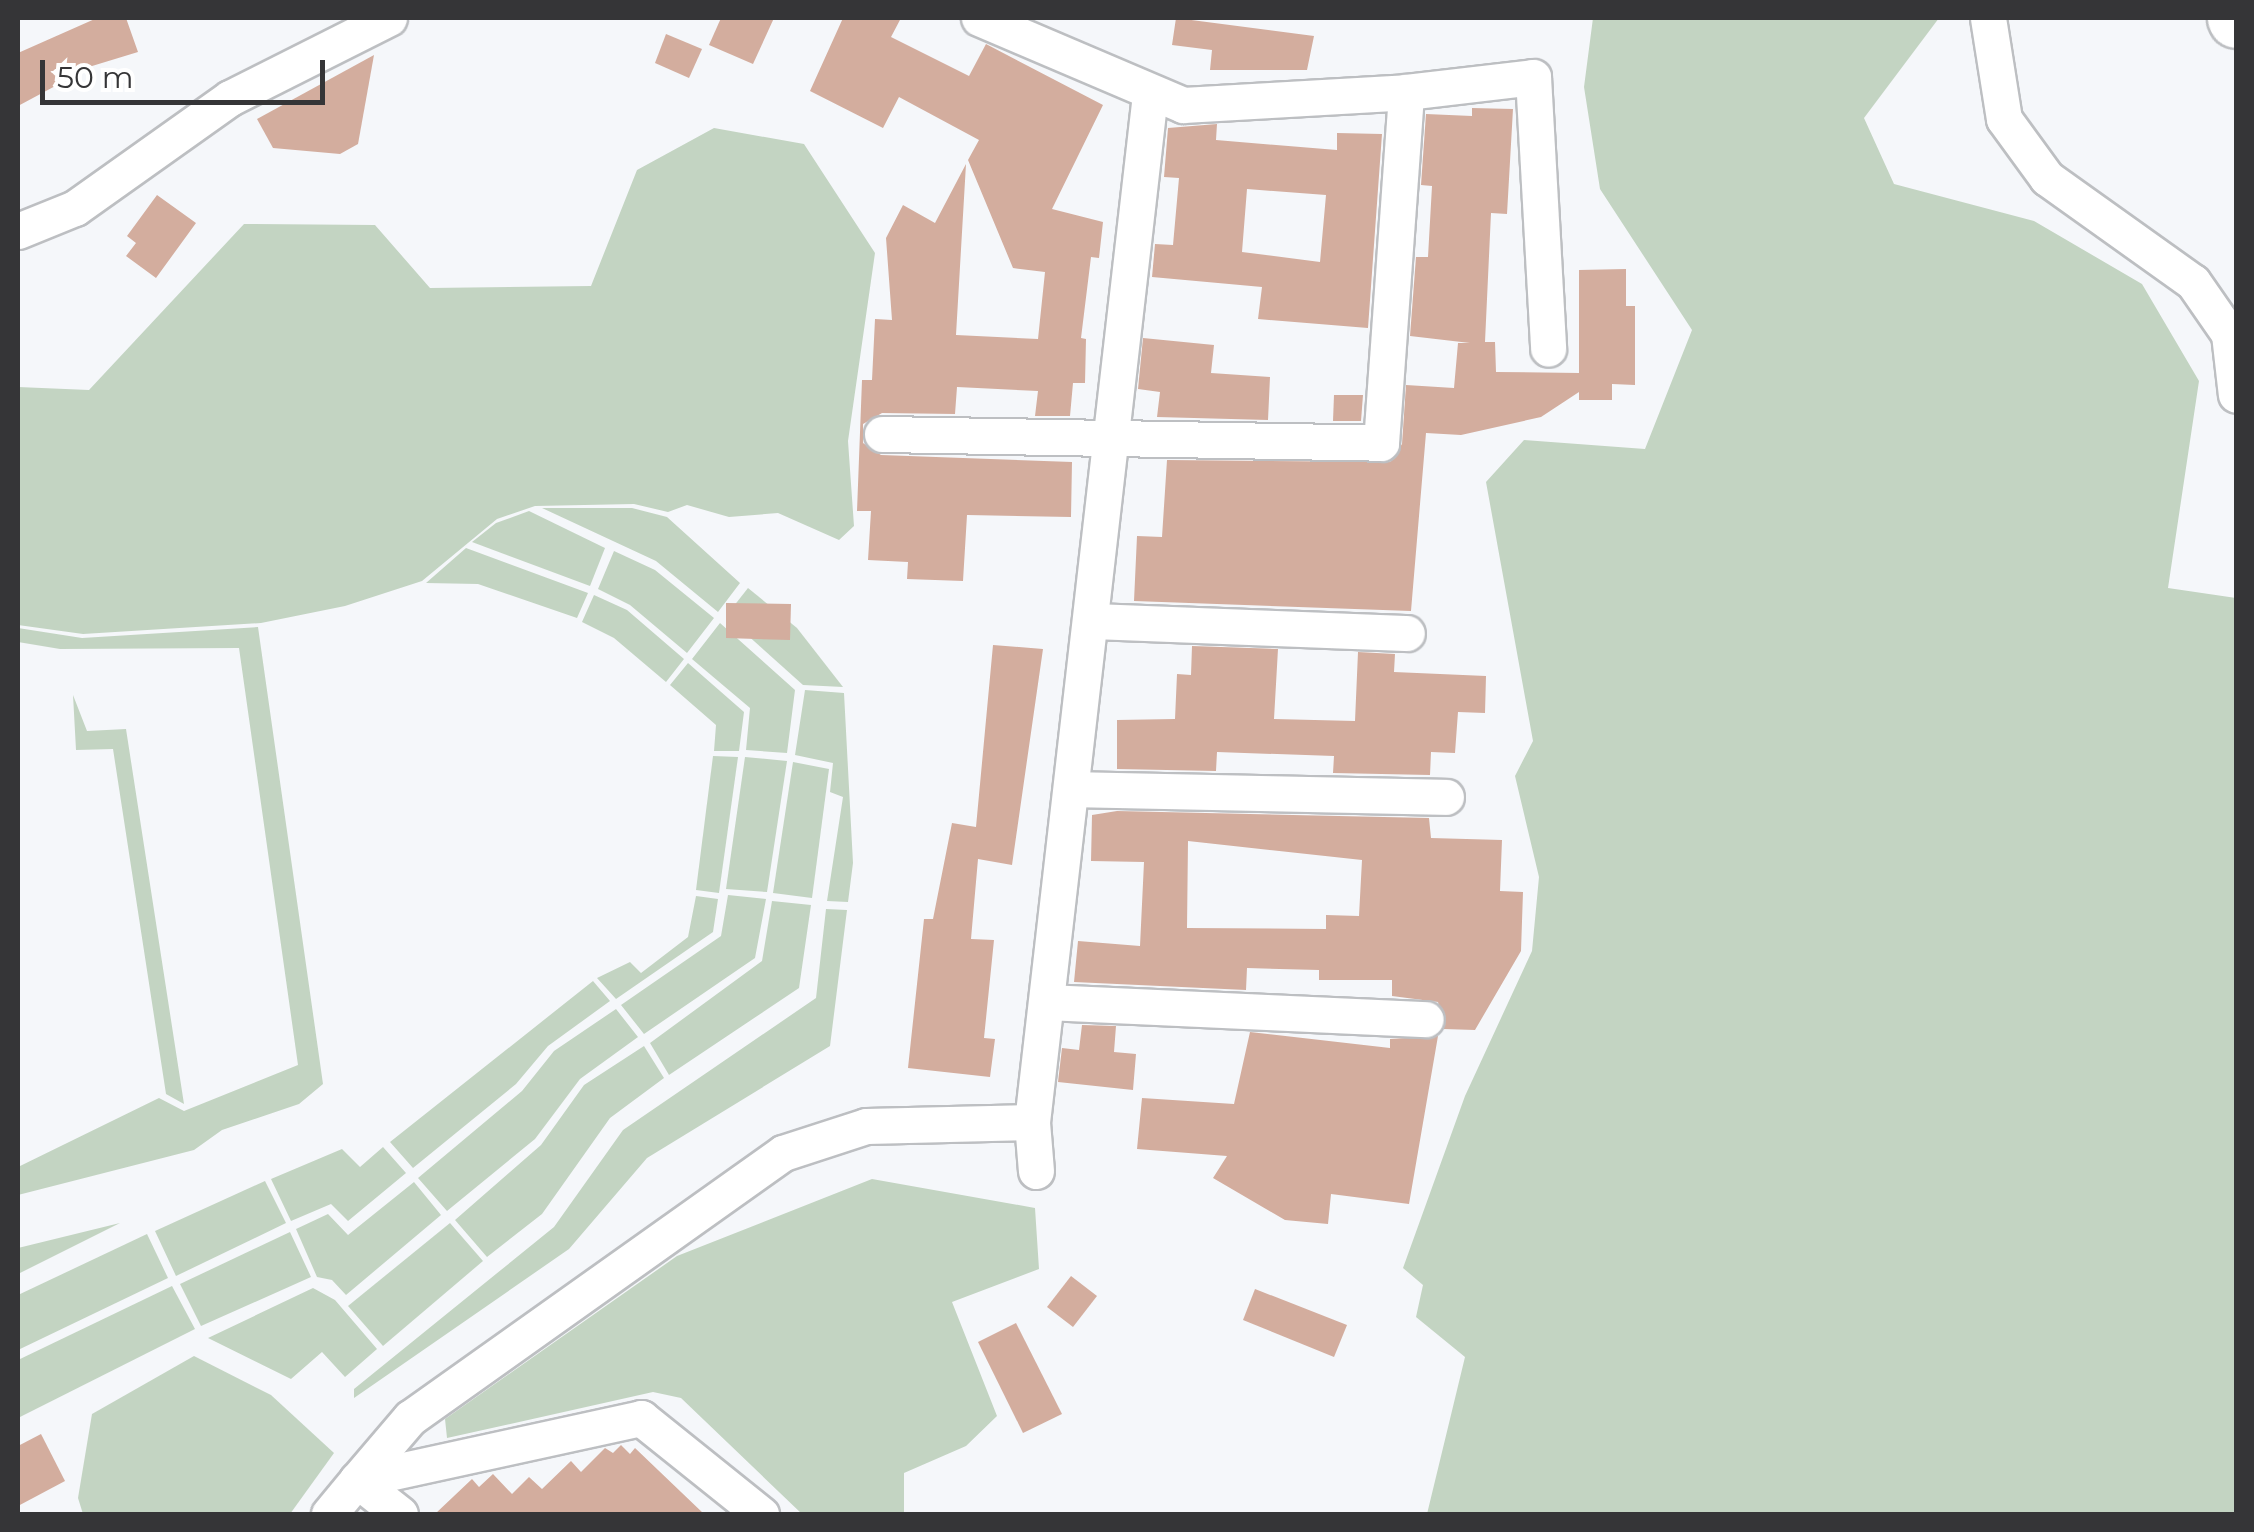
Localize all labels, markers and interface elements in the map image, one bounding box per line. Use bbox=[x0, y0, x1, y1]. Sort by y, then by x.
scale bar bbox=[45, 40, 330, 102]
text: 50 m bbox=[57, 59, 134, 96]

